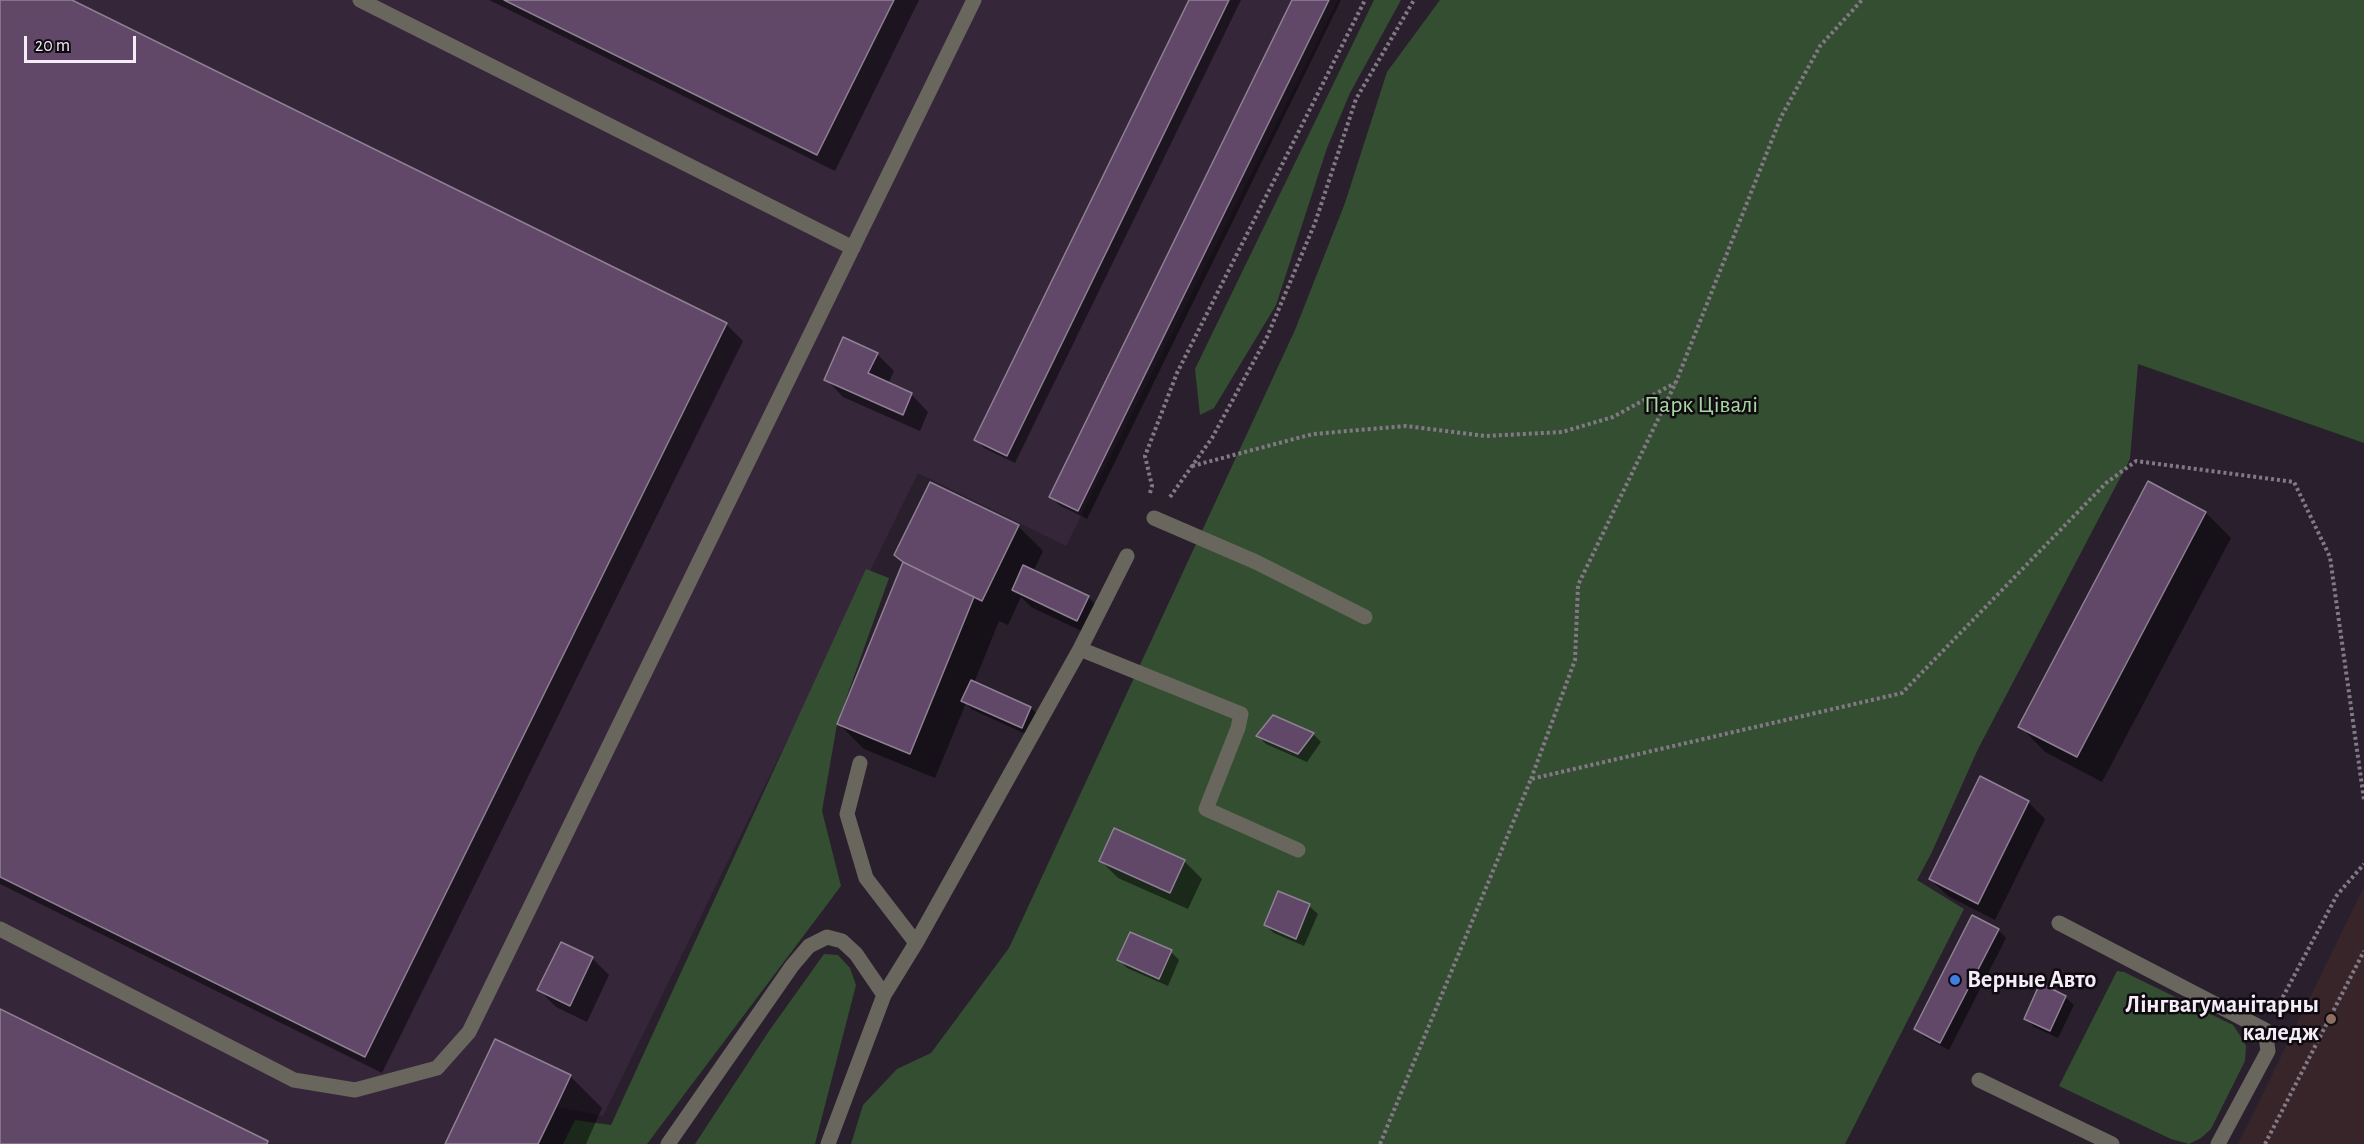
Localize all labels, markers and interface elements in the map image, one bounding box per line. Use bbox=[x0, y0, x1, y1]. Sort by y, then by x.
scale bar bbox=[27, 24, 140, 62]
text: 20 m bbox=[35, 37, 70, 55]
park label: Парк Цівалі bbox=[1644, 391, 1758, 419]
place label: Верные Авто bbox=[1967, 966, 2096, 994]
marker: Верные Авто bbox=[1948, 973, 1962, 987]
place label: Лінгвагуманітарны каледж bbox=[2125, 991, 2319, 1047]
marker: Лінгвагуманітарны каледж bbox=[2324, 1012, 2338, 1026]

